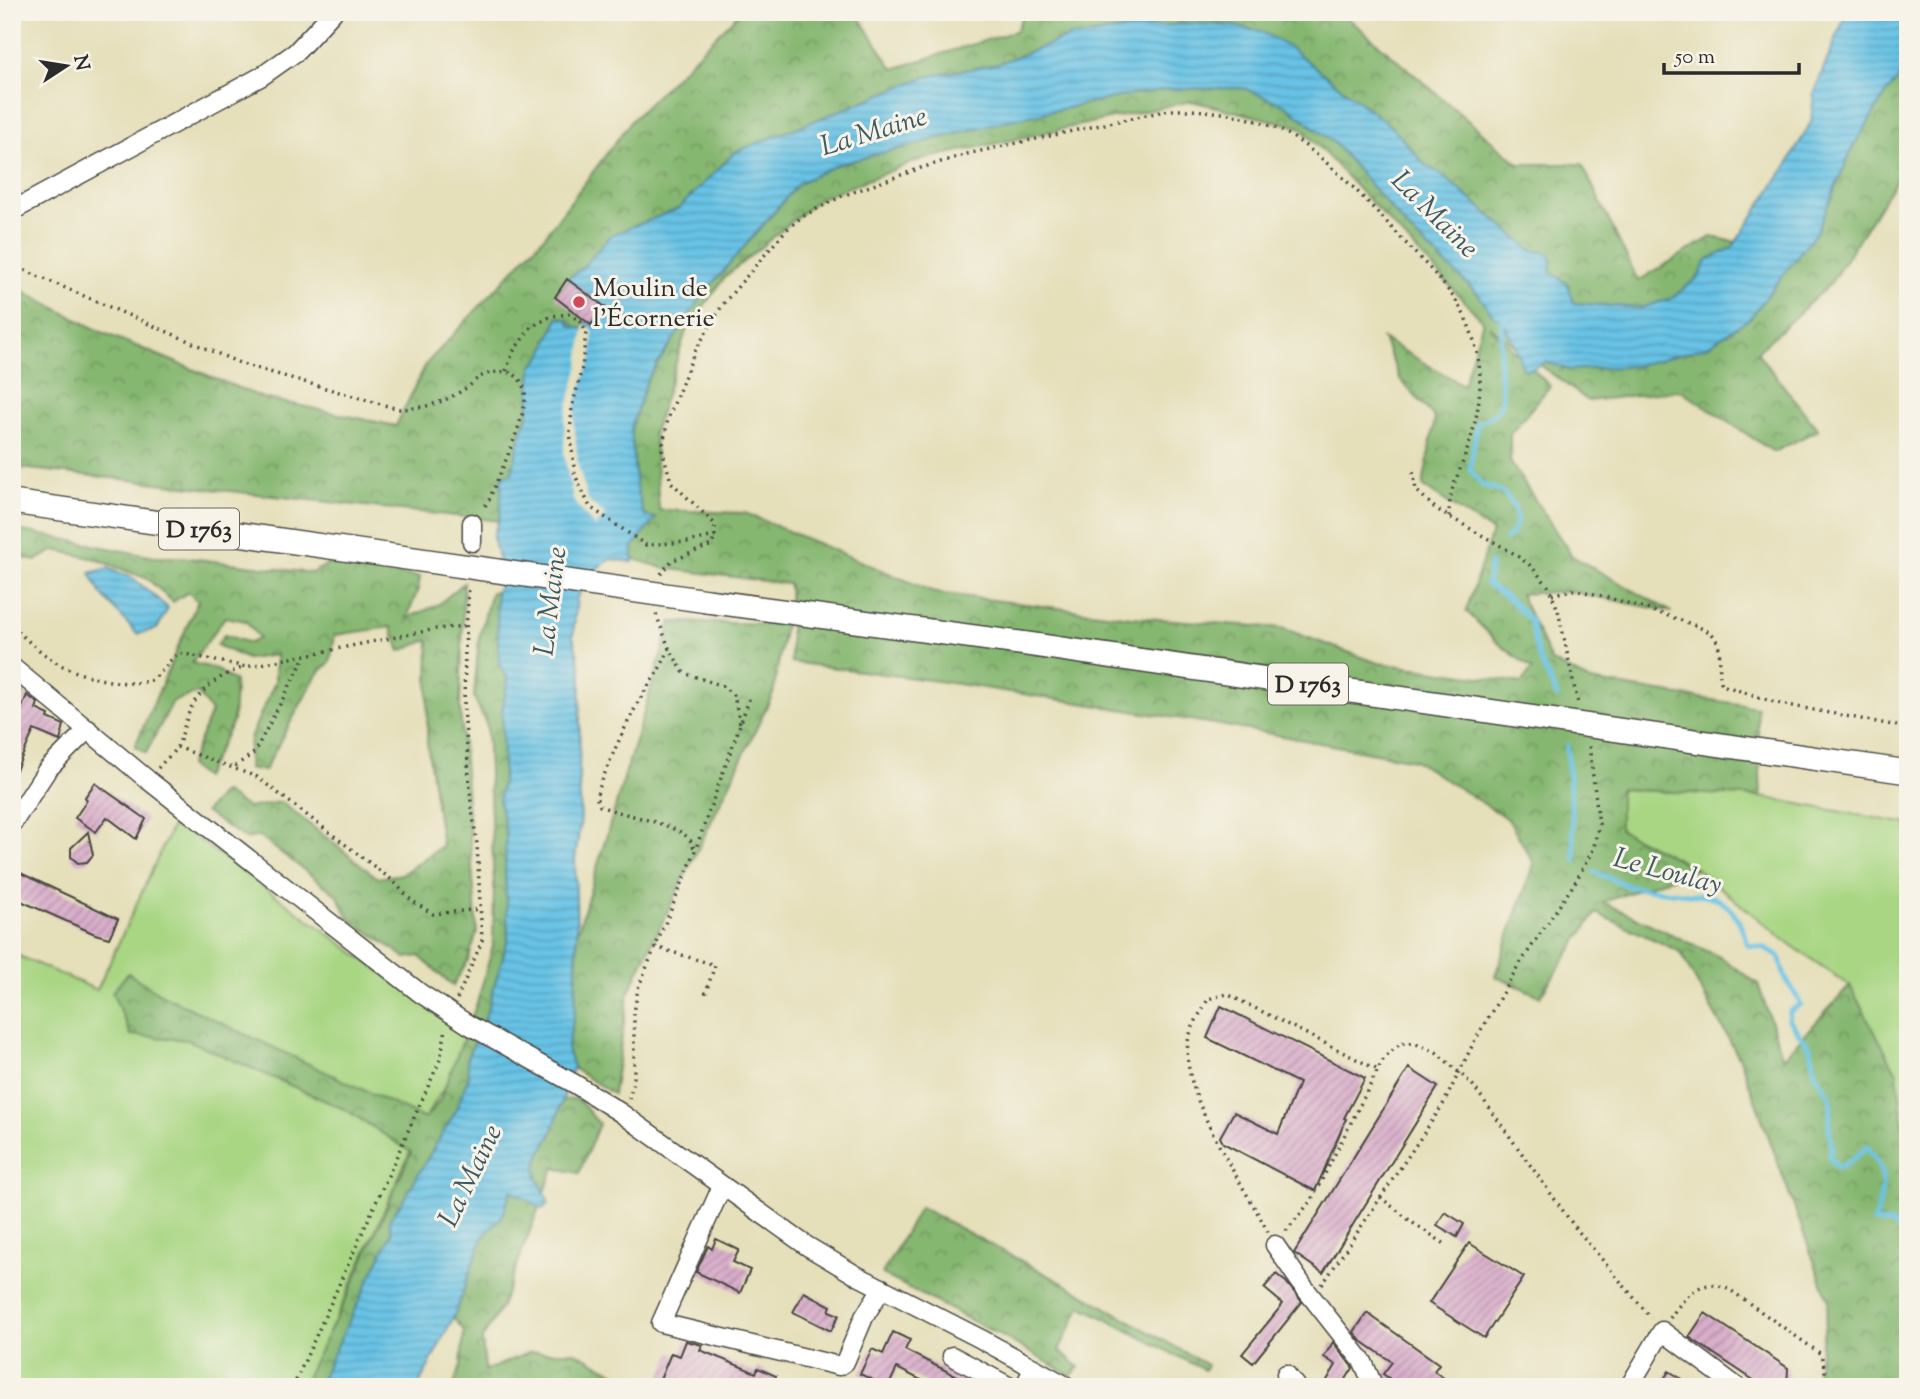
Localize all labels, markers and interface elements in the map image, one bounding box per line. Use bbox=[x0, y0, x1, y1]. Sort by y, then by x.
north arrow bbox=[32, 32, 102, 102]
scale bar bbox=[1664, 32, 1799, 76]
text: 50 m bbox=[1674, 43, 1715, 73]
text: N bbox=[65, 53, 95, 73]
water label: La Maine bbox=[816, 98, 932, 168]
water label: La Maine bbox=[1381, 162, 1487, 268]
place label: Moulin de l'Écornerie bbox=[593, 271, 715, 338]
marker: Moulin de l'Écornerie bbox=[571, 294, 587, 310]
road number: D 1763 bbox=[159, 508, 239, 550]
water label: La Maine bbox=[525, 544, 579, 658]
road number: D 1763 bbox=[1268, 664, 1348, 704]
water label: Le Loulay bbox=[1609, 839, 1726, 907]
water label: La Maine bbox=[430, 1118, 514, 1234]

